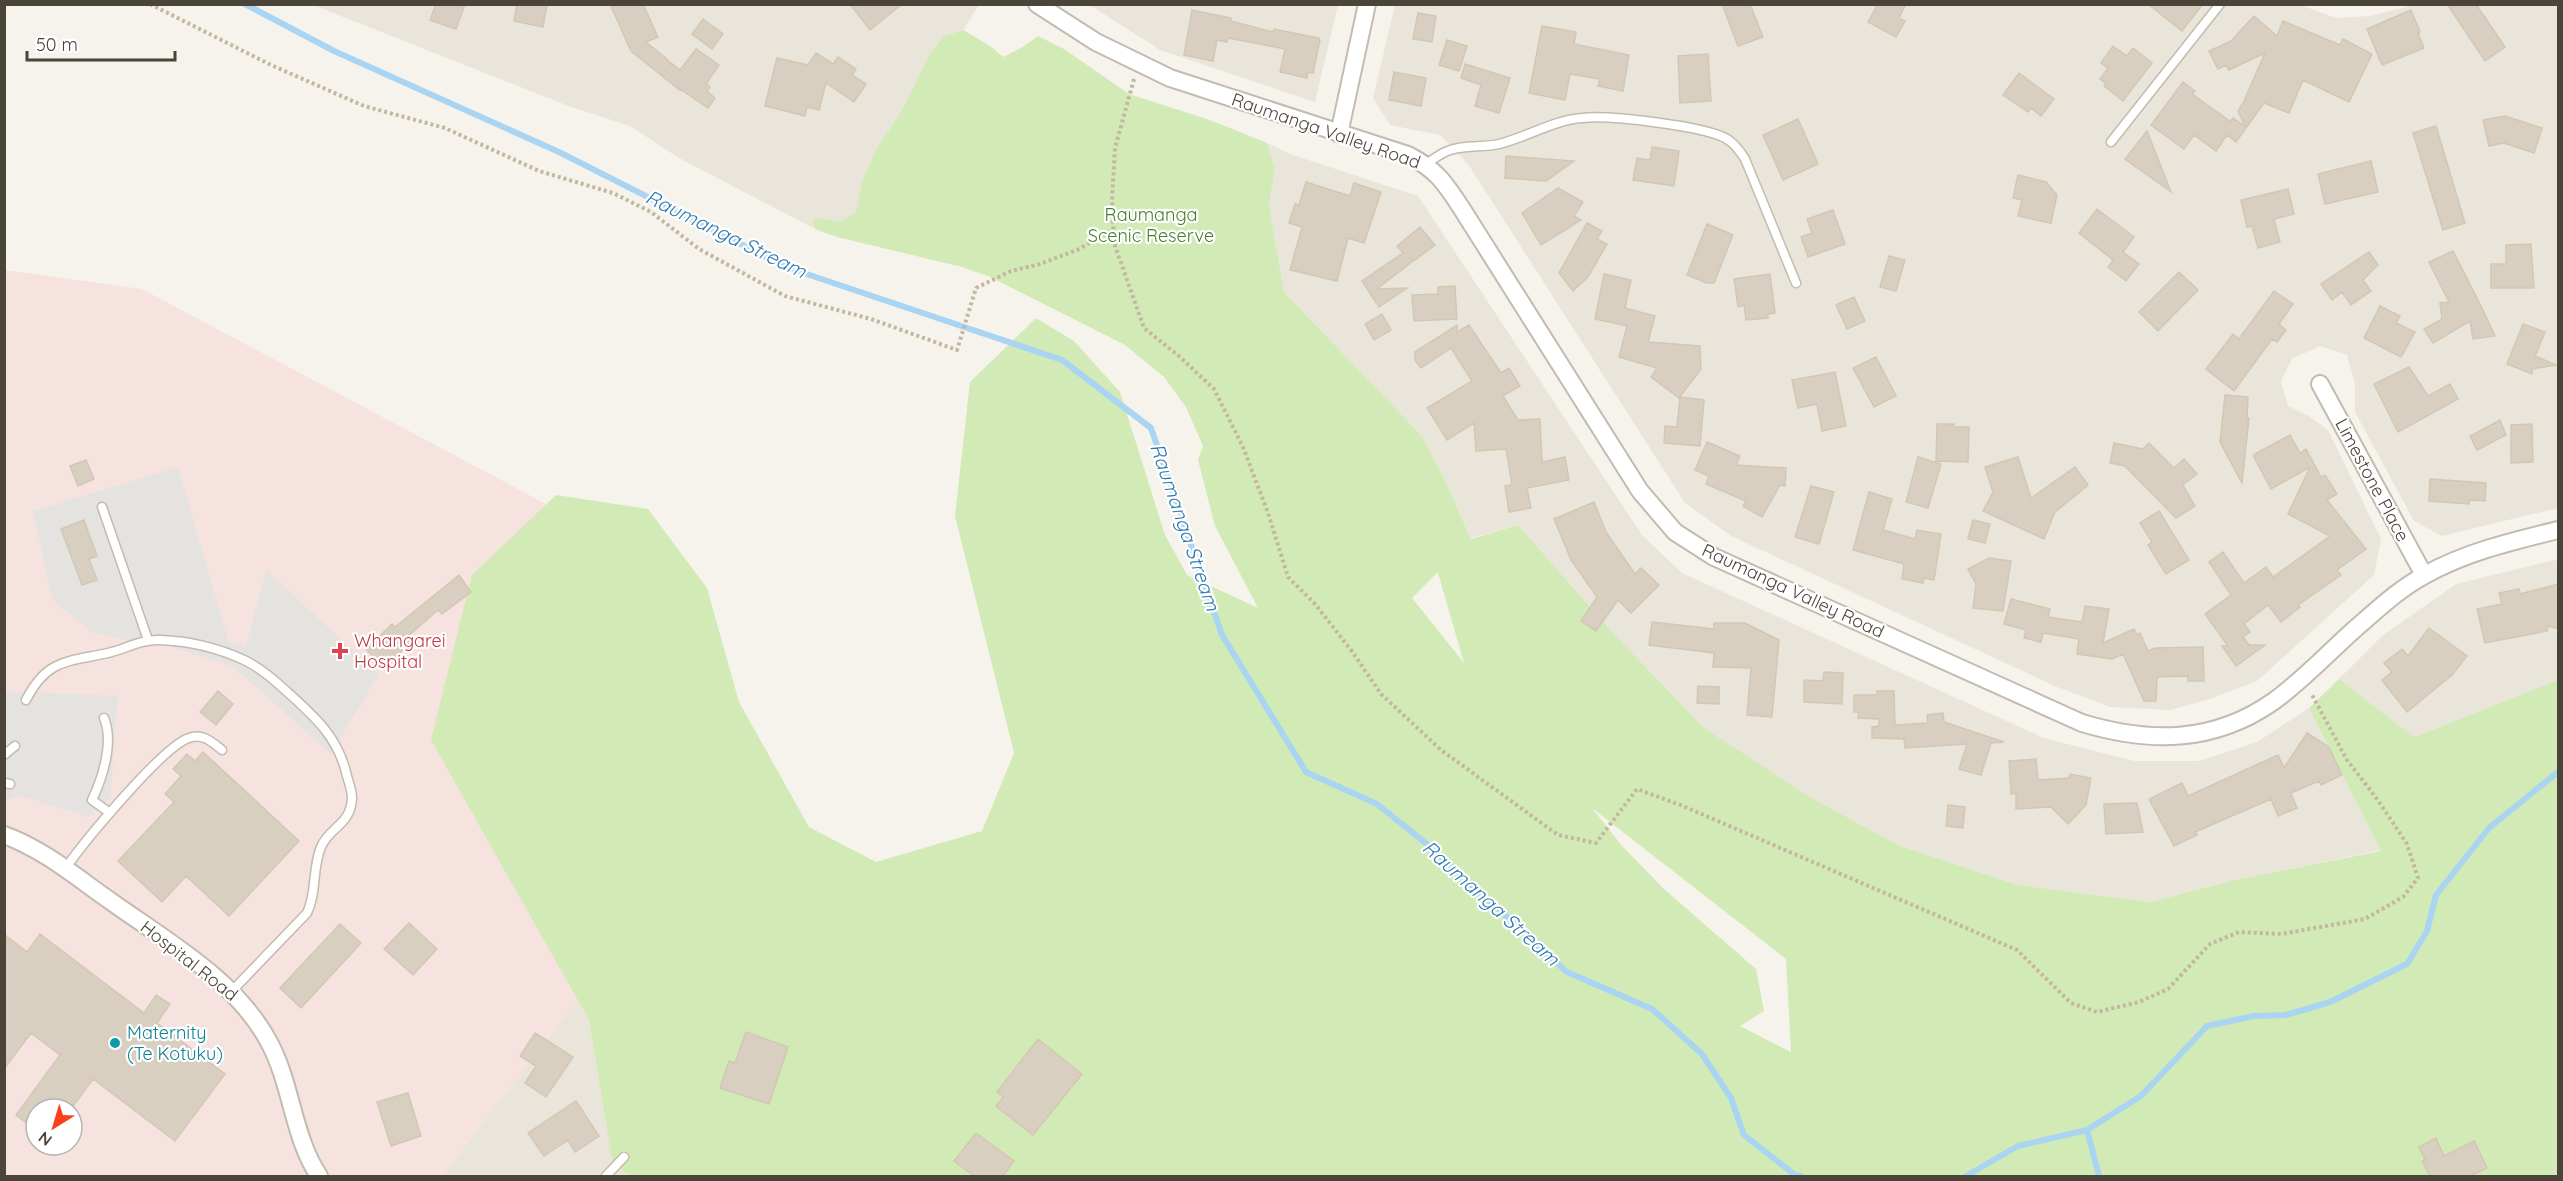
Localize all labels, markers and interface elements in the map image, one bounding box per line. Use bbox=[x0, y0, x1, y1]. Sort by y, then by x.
scale bar bbox=[27, 24, 176, 62]
text: 50 m bbox=[36, 33, 78, 56]
street label: Raumanga Valley Road bbox=[1229, 87, 1424, 174]
water label: Raumanga Stream bbox=[642, 184, 811, 284]
park label: Raumanga Scenic Reserve bbox=[1088, 203, 1214, 247]
street label: Limestone Place bbox=[2330, 414, 2415, 545]
water label: Raumanga Stream bbox=[1145, 440, 1226, 615]
street label: Raumanga Valley Road bbox=[1698, 538, 1888, 643]
place label: Whangarei Hospital bbox=[354, 629, 446, 673]
marker: Whangarei Hospital bbox=[331, 642, 349, 660]
water label: Raumanga Stream bbox=[1418, 835, 1566, 971]
street label: Hospital Road bbox=[136, 915, 243, 1006]
place label: Maternity (Te Kotuku) bbox=[127, 1021, 223, 1065]
marker: Maternity (Te Kotuku) bbox=[108, 1036, 122, 1050]
north arrow bbox=[24, 1097, 84, 1157]
text: N bbox=[34, 1127, 56, 1151]

